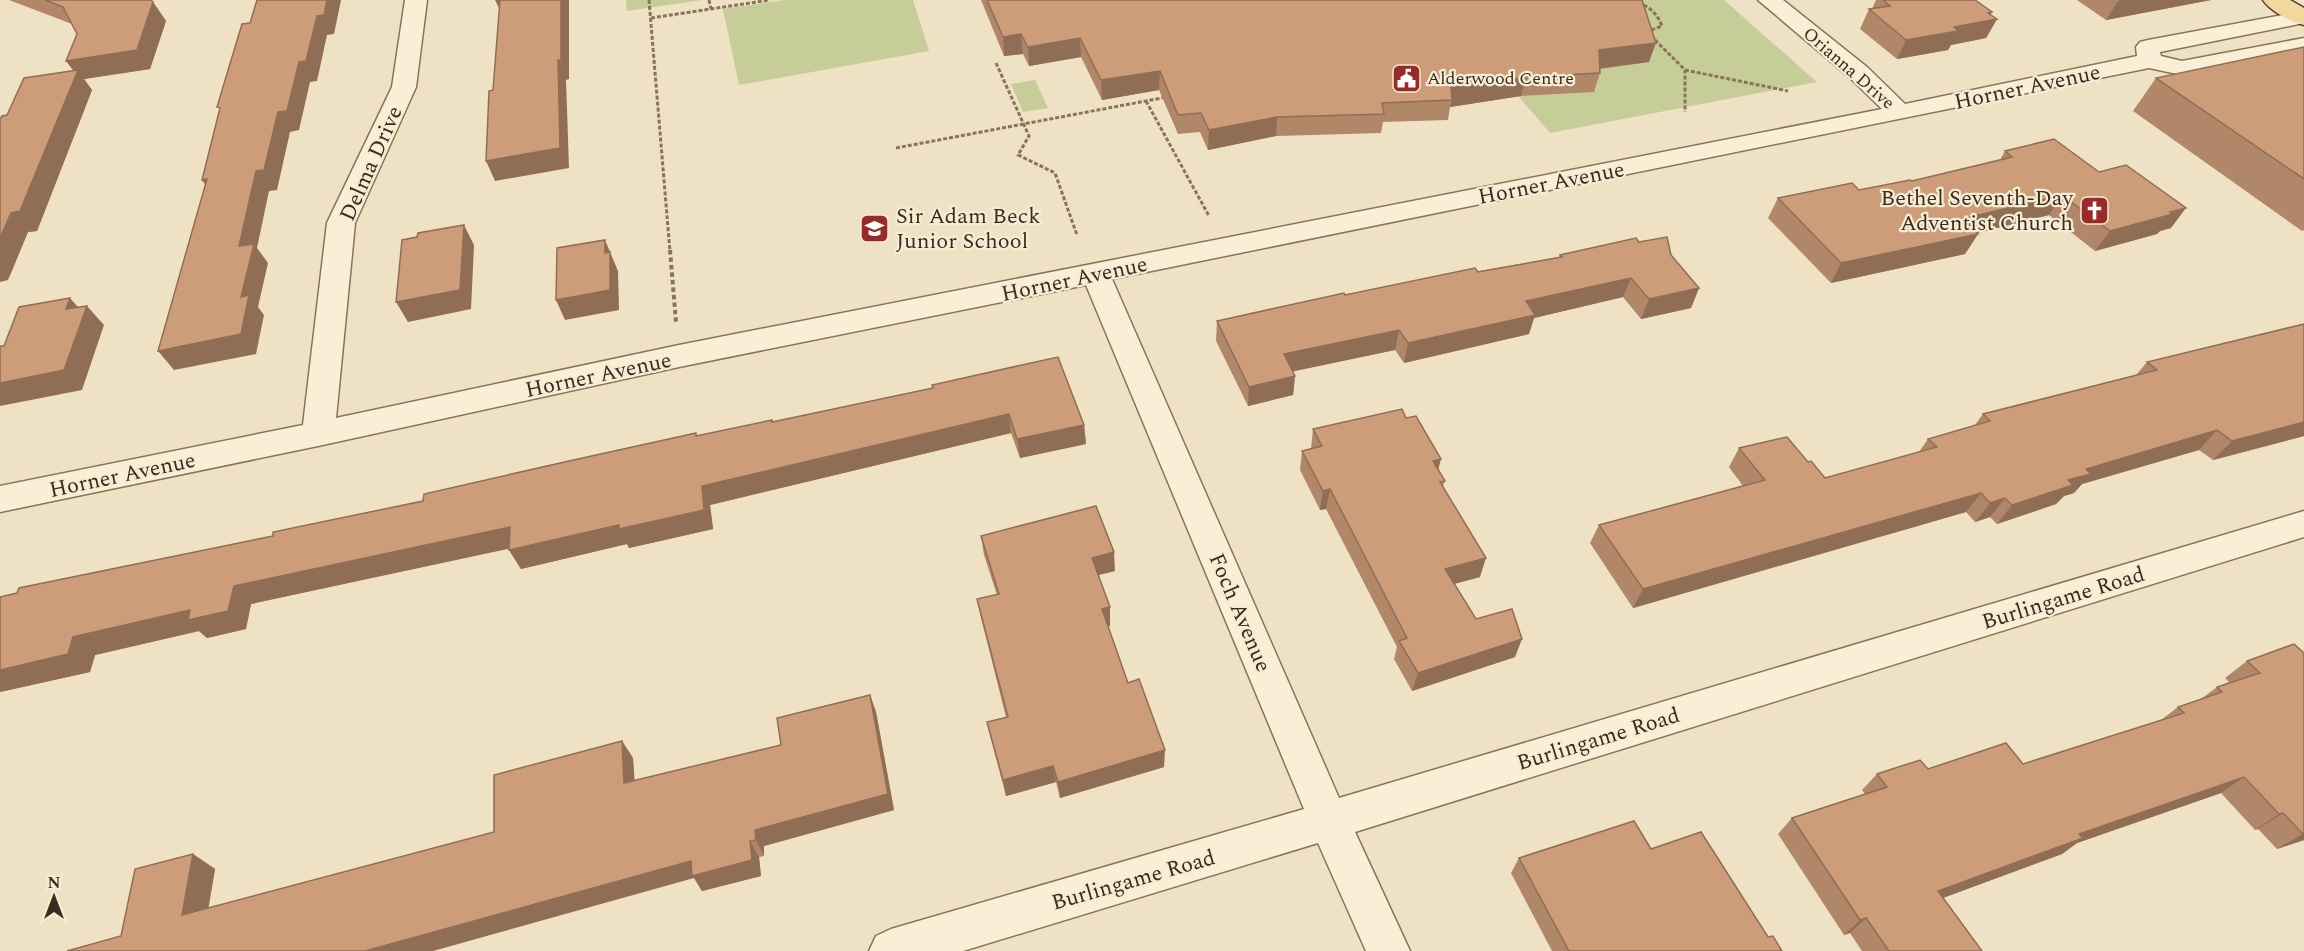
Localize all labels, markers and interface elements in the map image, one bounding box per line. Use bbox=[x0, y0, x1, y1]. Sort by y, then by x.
street label: Orianna Drive bbox=[1797, 21, 1901, 116]
street label: Horner Avenue bbox=[1951, 56, 2103, 119]
public building icon: Alderwood Centre bbox=[1390, 62, 1422, 94]
place label: Alderwood Centre bbox=[1427, 65, 1574, 92]
street label: Delma Drive bbox=[331, 101, 411, 227]
street label: Horner Avenue bbox=[1475, 153, 1627, 214]
place label: Bethel Seventh-Day Adventist Church bbox=[1881, 182, 2074, 240]
church icon: Bethel Seventh-Day Adventist Church bbox=[2078, 194, 2110, 226]
place label: Sir Adam Beck Junior School bbox=[896, 200, 1041, 258]
school or university icon: Sir Adam Beck Junior School bbox=[859, 212, 891, 244]
street label: Horner Avenue bbox=[998, 248, 1150, 311]
street label: Horner Avenue bbox=[522, 344, 674, 407]
street label: Horner Avenue bbox=[46, 444, 198, 507]
street label: Foch Avenue bbox=[1200, 548, 1279, 677]
street label: Burlingame Road bbox=[1978, 558, 2149, 639]
street label: Burlingame Road bbox=[1513, 699, 1684, 780]
street label: Burlingame Road bbox=[1048, 841, 1219, 920]
north arrow bbox=[24, 867, 84, 927]
text: N bbox=[47, 871, 61, 895]

